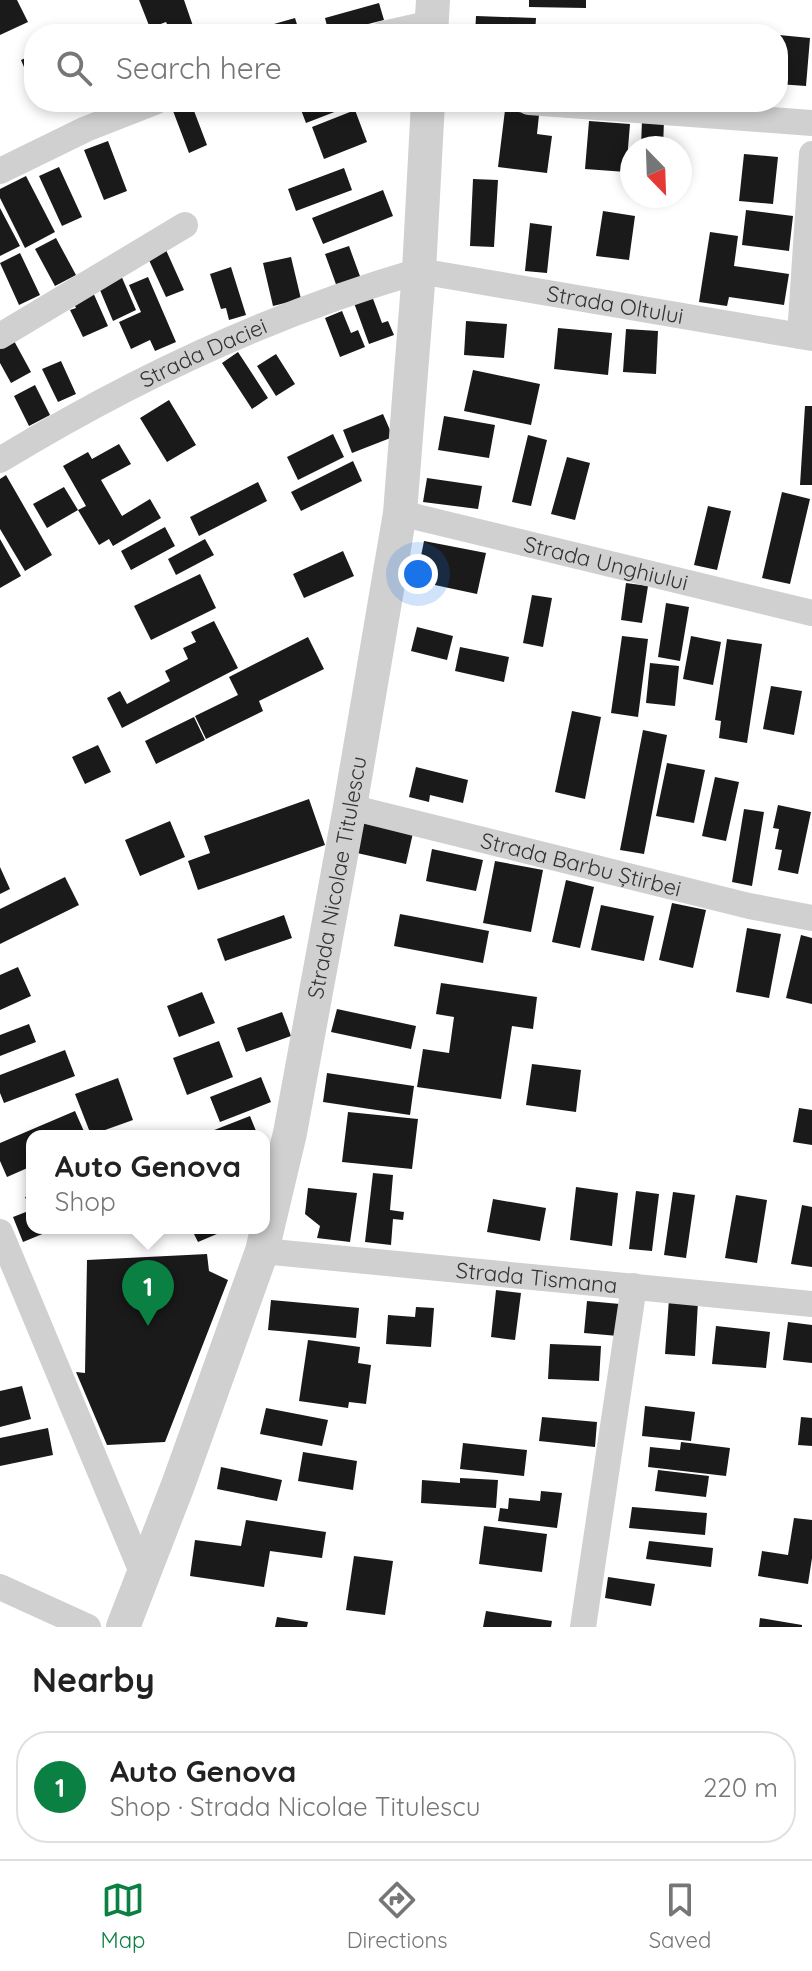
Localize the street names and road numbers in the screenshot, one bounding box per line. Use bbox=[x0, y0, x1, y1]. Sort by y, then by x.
street label: Strada Oltului bbox=[545, 279, 686, 330]
street label: Strada Daciei bbox=[135, 312, 271, 394]
street label: Strada Unghiului bbox=[521, 530, 691, 596]
street label: Strada Nicolae Titulescu bbox=[301, 754, 372, 1001]
street label: Strada Barbu Știrbei bbox=[478, 826, 684, 903]
street label: Strada Tismana bbox=[455, 1256, 619, 1299]

